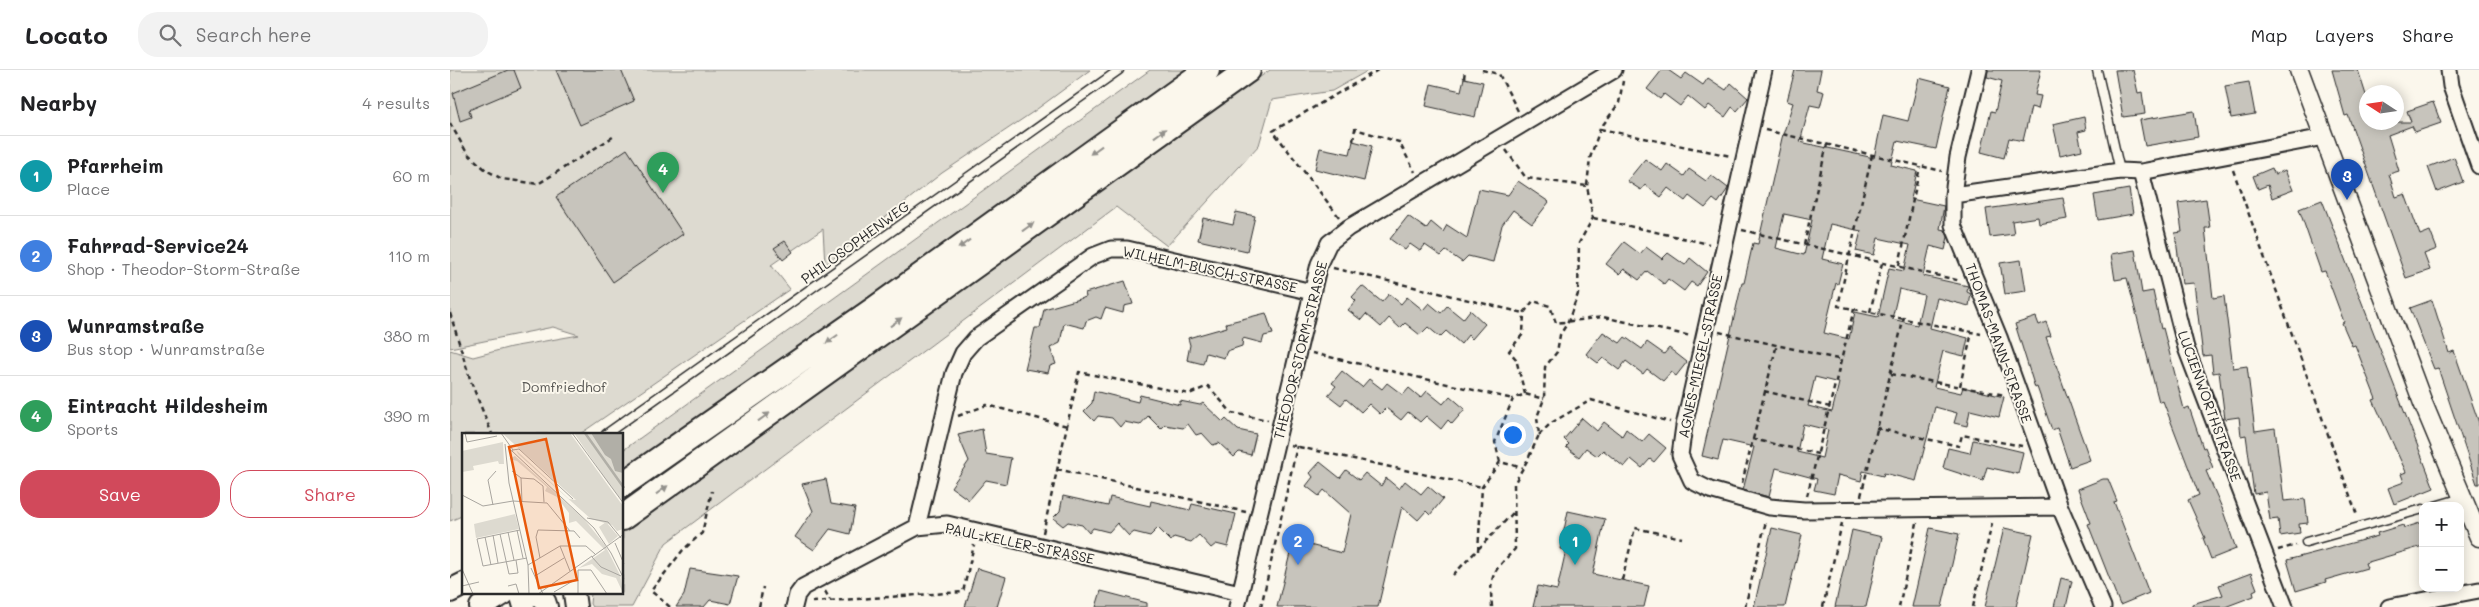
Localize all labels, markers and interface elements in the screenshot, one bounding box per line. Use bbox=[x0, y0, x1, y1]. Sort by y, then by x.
search box bbox=[138, 12, 488, 57]
text: Locato bbox=[25, 19, 108, 50]
icon: search bbox=[156, 21, 184, 49]
text: Search here bbox=[196, 22, 311, 47]
text: Map bbox=[2251, 23, 2287, 47]
text: Layers bbox=[2315, 23, 2374, 47]
text: Share bbox=[2402, 23, 2454, 47]
north arrow bbox=[2359, 85, 2404, 130]
text: Nearby bbox=[20, 89, 97, 116]
text: 4 results bbox=[362, 92, 430, 113]
one-way arrow bbox=[1153, 128, 1167, 138]
one-way arrow bbox=[1089, 145, 1103, 155]
pin: 4 bbox=[647, 152, 679, 193]
text: Pfarrheim bbox=[67, 153, 163, 178]
pin: 3 bbox=[2331, 159, 2363, 200]
text: 1 bbox=[32, 165, 40, 186]
text: 60 m bbox=[393, 165, 430, 186]
text: Place bbox=[67, 178, 110, 199]
street label: PHILOSOPHENWEG bbox=[797, 196, 913, 288]
one-way arrow bbox=[1021, 222, 1035, 232]
text: Fahrrad-Service24 bbox=[67, 233, 249, 258]
one-way arrow bbox=[957, 239, 971, 249]
street label: WILHELM-BUSCH-STRASSE bbox=[1121, 241, 1299, 297]
text: 2 bbox=[32, 245, 40, 266]
text: 110 m bbox=[388, 245, 430, 266]
text: Shop · Theodor-Storm-Straße bbox=[67, 258, 301, 279]
street label: THEODOR-STORM-STRASSE bbox=[1269, 259, 1331, 441]
street label: THOMAS-MANN-STRASSE bbox=[1961, 260, 2037, 426]
street label: AGNES-MIEGEL-STRASSE bbox=[1673, 272, 1727, 440]
text: Wunramstraße bbox=[67, 313, 204, 338]
one-way arrow bbox=[889, 317, 903, 327]
text: 3 bbox=[31, 325, 41, 346]
text: 380 m bbox=[383, 325, 430, 346]
street label: LUCIENWORTHSTRASSE bbox=[2174, 328, 2246, 484]
one-way arrow bbox=[825, 334, 839, 344]
text: Bus stop · Wunramstraße bbox=[67, 338, 265, 359]
park label: Domfriedhof bbox=[521, 377, 607, 396]
text: Eintracht Hildesheim bbox=[67, 393, 268, 418]
text: 4 bbox=[31, 405, 41, 426]
text: 390 m bbox=[383, 405, 430, 426]
one-way arrow bbox=[757, 412, 771, 422]
text: Sports bbox=[67, 418, 118, 439]
your location bbox=[1500, 422, 1526, 448]
inset map bbox=[462, 433, 624, 594]
button: Save bbox=[20, 470, 220, 518]
button: Share bbox=[230, 470, 430, 518]
one-way arrow bbox=[655, 485, 669, 495]
map controls bbox=[2419, 502, 2464, 592]
button: + bbox=[2419, 502, 2464, 547]
street label: PAUL-KELLER-STRASSE bbox=[944, 518, 1096, 568]
pin: 2 bbox=[1282, 524, 1314, 565]
pin: 1 bbox=[1559, 524, 1591, 565]
button: − bbox=[2419, 547, 2464, 592]

